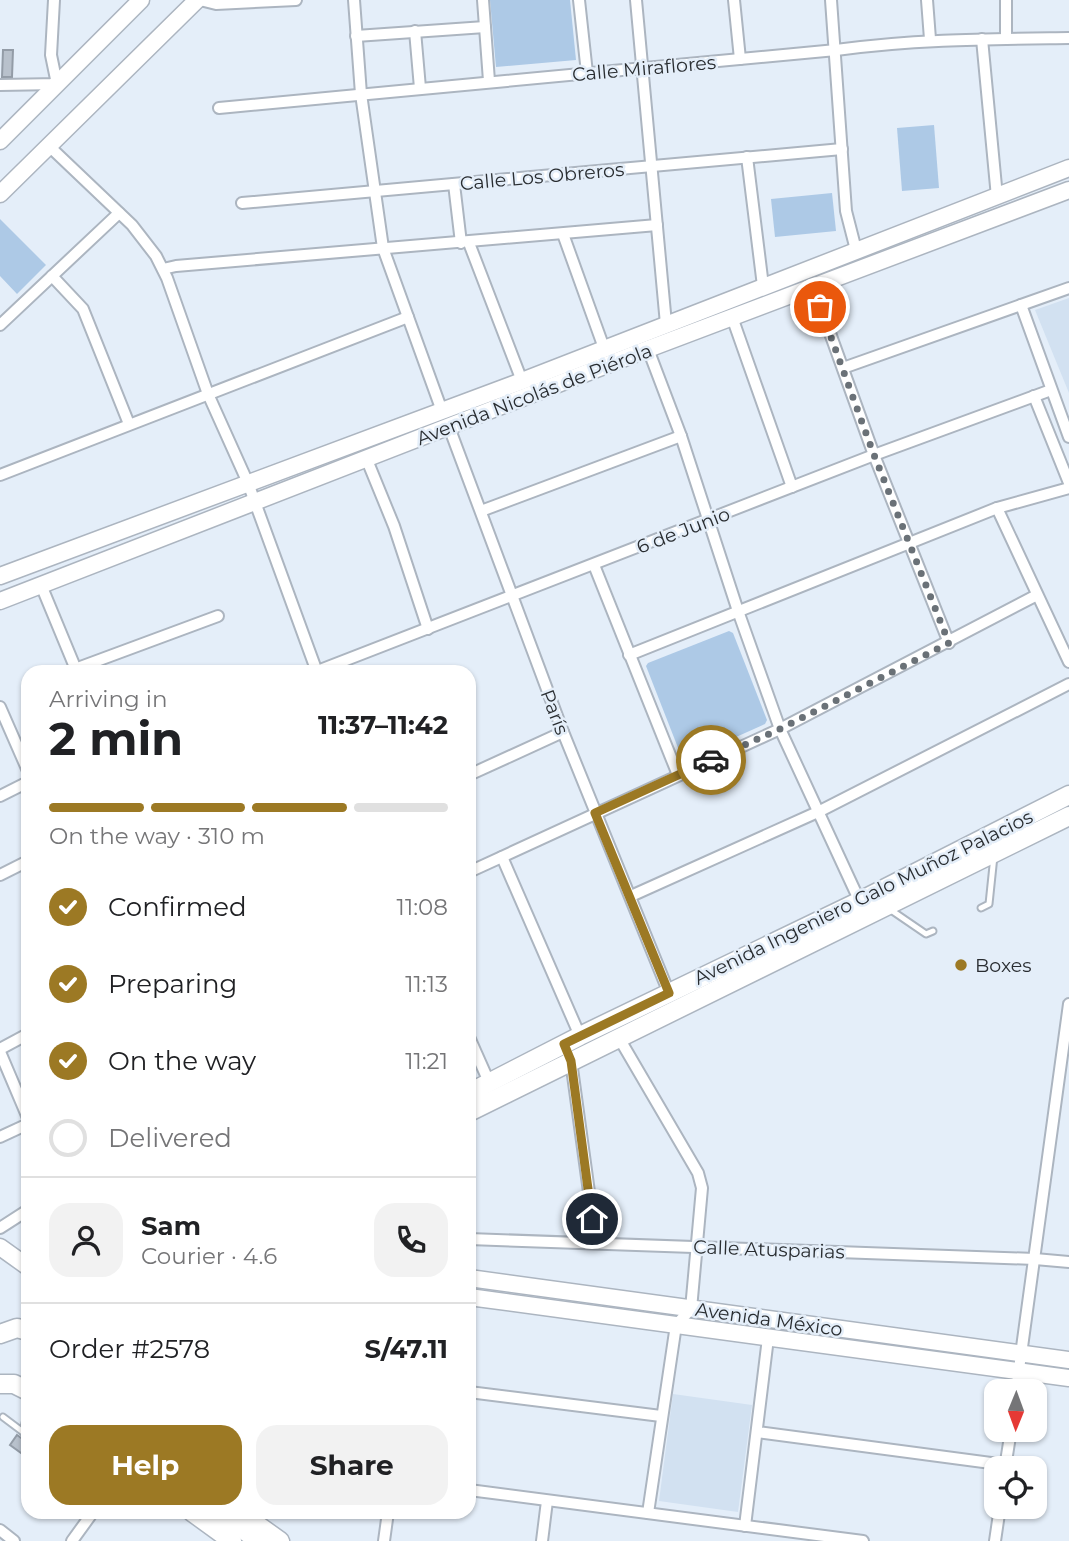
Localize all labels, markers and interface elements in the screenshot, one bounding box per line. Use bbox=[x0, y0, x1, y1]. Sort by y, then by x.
street label: Calle Miraflores bbox=[571, 51, 717, 86]
street label: Calle Los Obreros bbox=[459, 158, 625, 195]
pin bbox=[790, 277, 850, 337]
icon: bag bbox=[801, 288, 839, 326]
street label: Avenida Nicolás de Piérola bbox=[413, 339, 655, 450]
street label: 6 de Junio bbox=[633, 502, 733, 559]
text: Arriving in bbox=[49, 685, 168, 713]
street label: París bbox=[535, 686, 574, 738]
text: 11:37–11:42 bbox=[318, 709, 448, 741]
text: 2 min bbox=[49, 710, 183, 767]
courier bbox=[676, 725, 746, 795]
icon: car bbox=[692, 741, 730, 779]
street label: Avenida Ingeniero Galo Muñoz Palacios bbox=[690, 805, 1036, 990]
text: On the way · 310 m bbox=[49, 822, 265, 850]
icon: check bbox=[49, 888, 87, 926]
text: Confirmed bbox=[108, 891, 247, 923]
text: 11:08 bbox=[397, 893, 448, 921]
place label: Boxes bbox=[975, 954, 1031, 977]
marker: Boxes bbox=[953, 957, 969, 973]
icon: check bbox=[49, 965, 87, 1003]
text: Preparing bbox=[108, 968, 237, 1000]
text: 11:13 bbox=[405, 970, 448, 998]
icon: check bbox=[49, 1042, 87, 1080]
text: On the way bbox=[108, 1045, 256, 1077]
text: 11:21 bbox=[405, 1047, 448, 1075]
text: Delivered bbox=[108, 1122, 232, 1154]
pin bbox=[562, 1189, 622, 1249]
icon: home bbox=[573, 1200, 611, 1238]
button: person bbox=[49, 1203, 123, 1277]
button: phone bbox=[374, 1203, 448, 1277]
text: Sam bbox=[141, 1210, 201, 1242]
street label: Calle Atusparias bbox=[693, 1235, 845, 1264]
text: Courier · 4.6 bbox=[141, 1242, 277, 1270]
street label: Avenida México bbox=[694, 1298, 844, 1341]
text: Order #2578 bbox=[49, 1333, 210, 1365]
text: S/47.11 bbox=[364, 1333, 448, 1365]
north arrow bbox=[984, 1379, 1046, 1442]
map controls bbox=[984, 1379, 1047, 1519]
button: Help bbox=[49, 1425, 242, 1505]
button: Share bbox=[256, 1425, 448, 1505]
button: locate bbox=[984, 1456, 1047, 1519]

